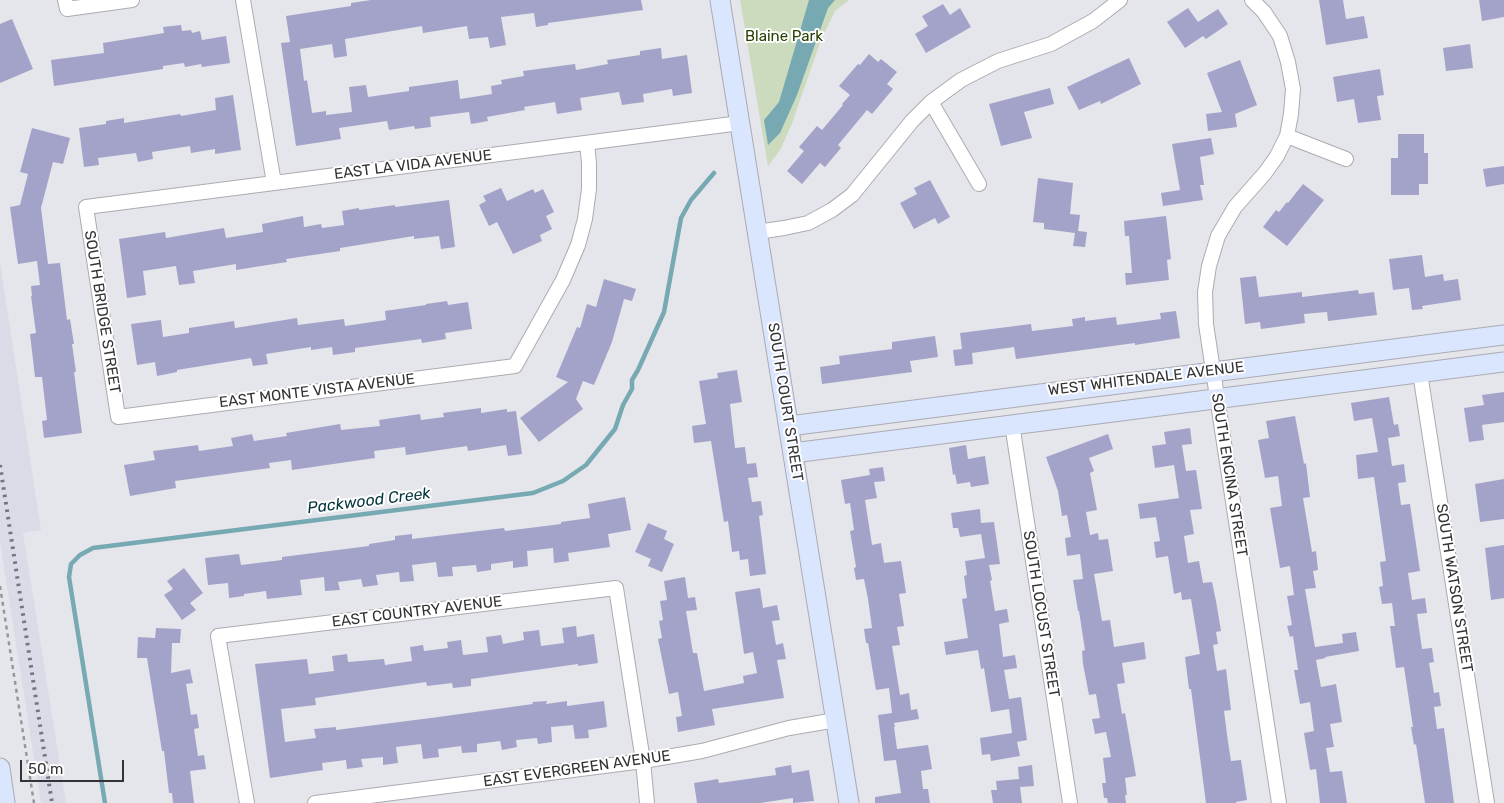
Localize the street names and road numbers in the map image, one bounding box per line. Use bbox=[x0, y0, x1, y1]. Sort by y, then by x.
street label: EAST LA VIDA AVENUE bbox=[333, 146, 493, 184]
street label: SOUTH BRIDGE STREET bbox=[80, 229, 124, 395]
street label: SOUTH COURT STREET bbox=[764, 321, 806, 483]
street label: WEST WHITENDALE AVENUE bbox=[1047, 358, 1245, 400]
street label: EAST MONTE VISTA AVENUE bbox=[218, 370, 416, 412]
street label: SOUTH ENCINA STREET bbox=[1207, 392, 1251, 558]
street label: SOUTH WATSON STREET bbox=[1432, 502, 1476, 674]
street label: SOUTH LOCUST STREET bbox=[1019, 530, 1063, 698]
street label: EAST COUNTRY AVENUE bbox=[331, 593, 503, 631]
street label: EAST EVERGREEN AVENUE bbox=[482, 747, 672, 791]

